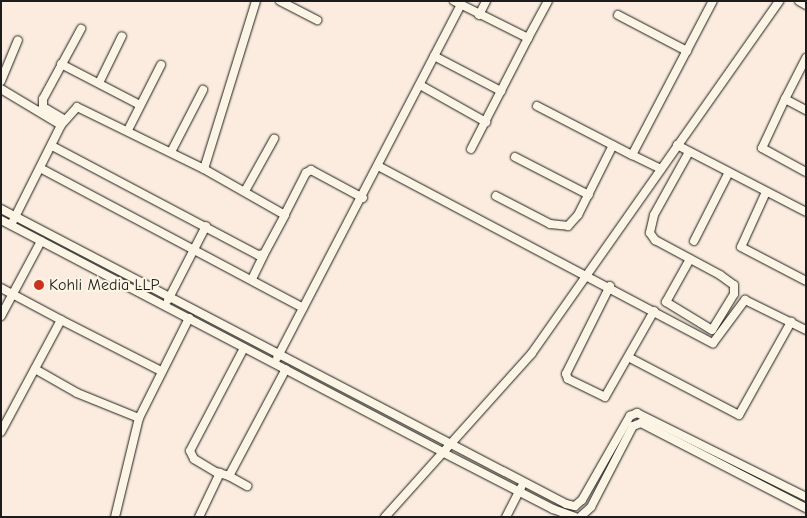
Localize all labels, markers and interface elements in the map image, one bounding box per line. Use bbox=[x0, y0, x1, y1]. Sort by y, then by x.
place label: Kohli Media LLP bbox=[49, 275, 160, 295]
marker: Kohli Media LLP bbox=[33, 279, 45, 291]

